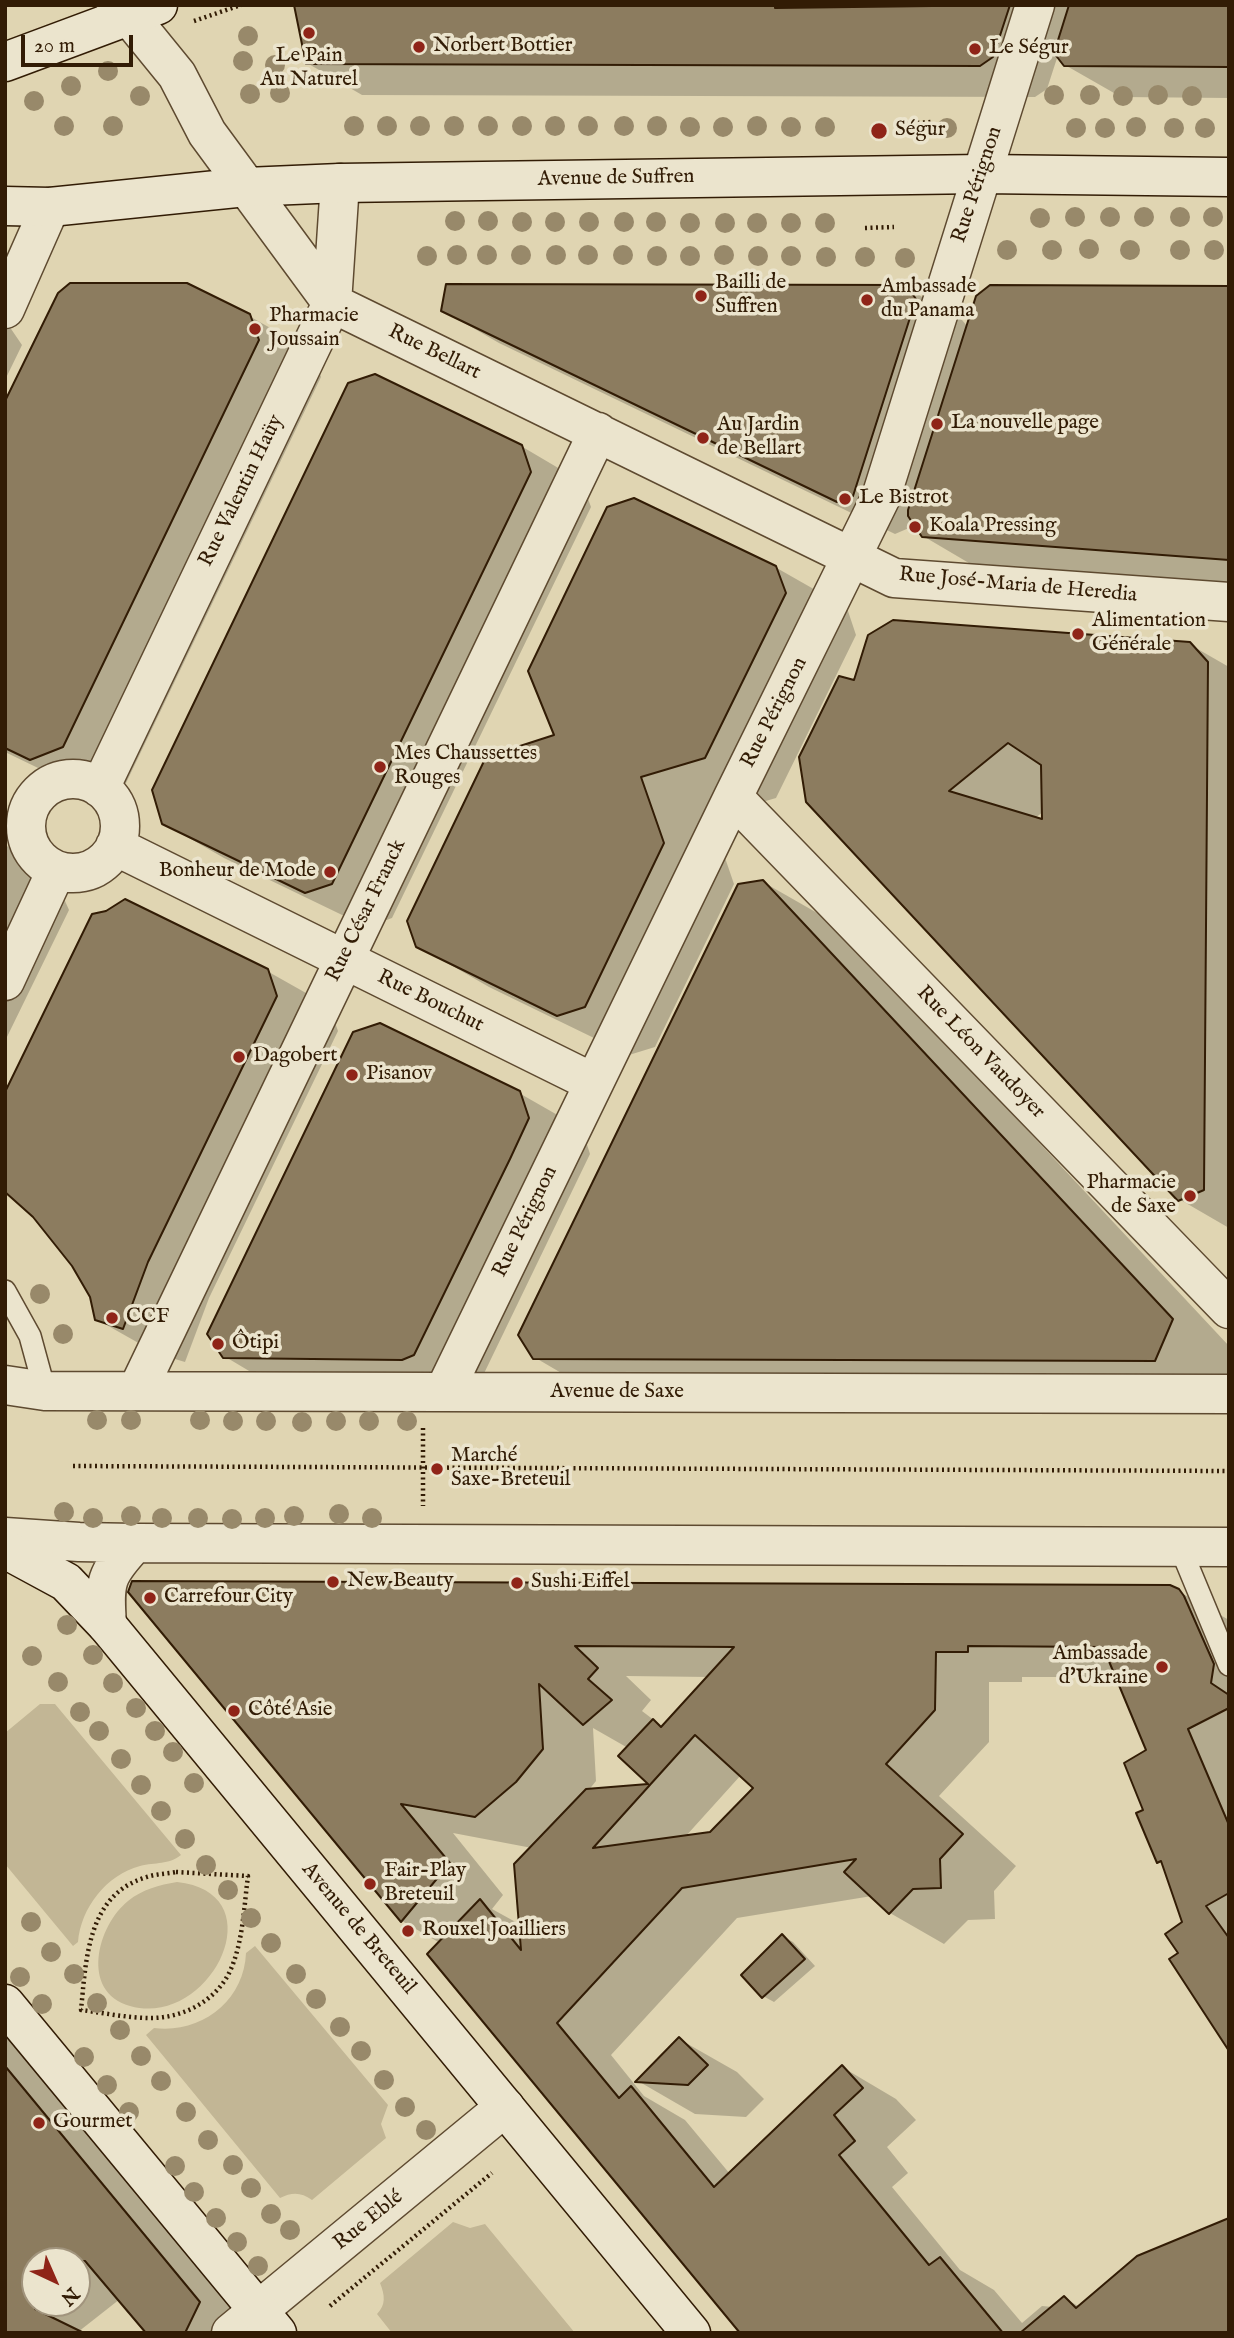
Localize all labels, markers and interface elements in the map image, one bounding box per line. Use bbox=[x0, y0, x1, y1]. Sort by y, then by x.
scale bar bbox=[24, 21, 136, 65]
marker: Le Pain Au Naturel bbox=[301, 25, 317, 41]
text: 20 m bbox=[34, 33, 75, 60]
place label: Norbert Bottier bbox=[433, 34, 572, 60]
place label: Le Ségur bbox=[989, 36, 1069, 62]
marker: Norbert Bottier bbox=[411, 39, 427, 55]
marker: Le Ségur bbox=[967, 41, 983, 57]
place label: Le Pain Au Naturel bbox=[260, 44, 358, 94]
place label: Ségur bbox=[895, 118, 945, 144]
marker: Ségur bbox=[869, 121, 889, 141]
street label: Rue Pérignon bbox=[947, 124, 1009, 246]
street label: Avenue de Suffren bbox=[537, 165, 695, 193]
place label: Bailli de Suffren bbox=[715, 271, 786, 321]
place label: Ambassade du Panama bbox=[881, 275, 976, 325]
marker: Bailli de Suffren bbox=[693, 288, 709, 304]
marker: Ambassade du Panama bbox=[859, 292, 875, 308]
place label: Pharmacie Joussain bbox=[269, 304, 359, 354]
street label: Rue Bellart bbox=[384, 320, 484, 386]
marker: Pharmacie Joussain bbox=[247, 321, 263, 337]
street label: Rue Valentin Haüy bbox=[194, 411, 290, 571]
place label: La nouvelle page bbox=[951, 411, 1099, 437]
place label: Au Jardin de Bellart bbox=[717, 413, 801, 463]
marker: La nouvelle page bbox=[929, 416, 945, 432]
marker: Au Jardin de Bellart bbox=[695, 430, 711, 446]
place label: Le Bistrot bbox=[859, 486, 949, 512]
marker: Le Bistrot bbox=[837, 491, 853, 507]
place label: Koala Pressing bbox=[929, 514, 1056, 540]
marker: Koala Pressing bbox=[907, 519, 923, 535]
street label: Rue José-Maria de Heredia bbox=[898, 563, 1138, 609]
place label: Alimentation Générale bbox=[1092, 609, 1206, 659]
marker: Alimentation Générale bbox=[1070, 626, 1086, 642]
street label: Rue Pérignon bbox=[736, 653, 814, 773]
place label: Mes Chaussettes Rouges bbox=[394, 742, 537, 792]
marker: Mes Chaussettes Rouges bbox=[372, 759, 388, 775]
street label: Rue César Franck bbox=[322, 836, 412, 986]
place label: Bonheur de Mode bbox=[159, 859, 316, 885]
marker: Bonheur de Mode bbox=[322, 864, 338, 880]
street label: Rue Bouchut bbox=[373, 965, 487, 1039]
street label: Rue Léon Vaudoyer bbox=[910, 981, 1050, 1125]
place label: Dagobert bbox=[253, 1044, 337, 1070]
marker: Dagobert bbox=[231, 1049, 247, 1065]
place label: Pisanov bbox=[366, 1062, 432, 1088]
marker: Pisanov bbox=[344, 1067, 360, 1083]
street label: Rue Pérignon bbox=[488, 1162, 564, 1282]
place label: Pharmacie de Saxe bbox=[1086, 1171, 1176, 1221]
marker: Pharmacie de Saxe bbox=[1182, 1188, 1198, 1204]
place label: CCF bbox=[126, 1305, 169, 1331]
marker: CCF bbox=[104, 1310, 120, 1326]
place label: Ôtipi bbox=[232, 1331, 279, 1357]
marker: Ôtipi bbox=[210, 1336, 226, 1352]
street label: Avenue de Saxe bbox=[550, 1380, 684, 1406]
place label: Marché Saxe-Breteuil bbox=[451, 1444, 571, 1494]
marker: Marché Saxe-Breteuil bbox=[429, 1461, 445, 1477]
place label: New Beauty bbox=[347, 1569, 454, 1595]
place label: Sushi Eiffel bbox=[531, 1570, 629, 1596]
marker: New Beauty bbox=[325, 1574, 341, 1590]
marker: Sushi Eiffel bbox=[509, 1575, 525, 1591]
place label: Carrefour City bbox=[164, 1585, 293, 1611]
marker: Carrefour City bbox=[142, 1590, 158, 1606]
place label: Ambassade d'Ukraine bbox=[1053, 1642, 1148, 1692]
marker: Ambassade d'Ukraine bbox=[1154, 1659, 1170, 1675]
place label: Côté Asie bbox=[248, 1698, 333, 1724]
marker: Côté Asie bbox=[226, 1703, 242, 1719]
street label: Avenue de Breteuil bbox=[295, 1858, 421, 2000]
place label: Fair-Play Breteuil bbox=[384, 1859, 466, 1909]
marker: Fair-Play Breteuil bbox=[362, 1876, 378, 1892]
place label: Rouxel Joailliers bbox=[422, 1918, 566, 1944]
marker: Rouxel Joailliers bbox=[400, 1923, 416, 1939]
place label: Gourmet bbox=[53, 2110, 133, 2136]
marker: Gourmet bbox=[31, 2115, 47, 2131]
street label: Rue Eblé bbox=[329, 2185, 409, 2257]
north arrow bbox=[21, 2247, 91, 2317]
text: N bbox=[55, 2281, 83, 2310]

